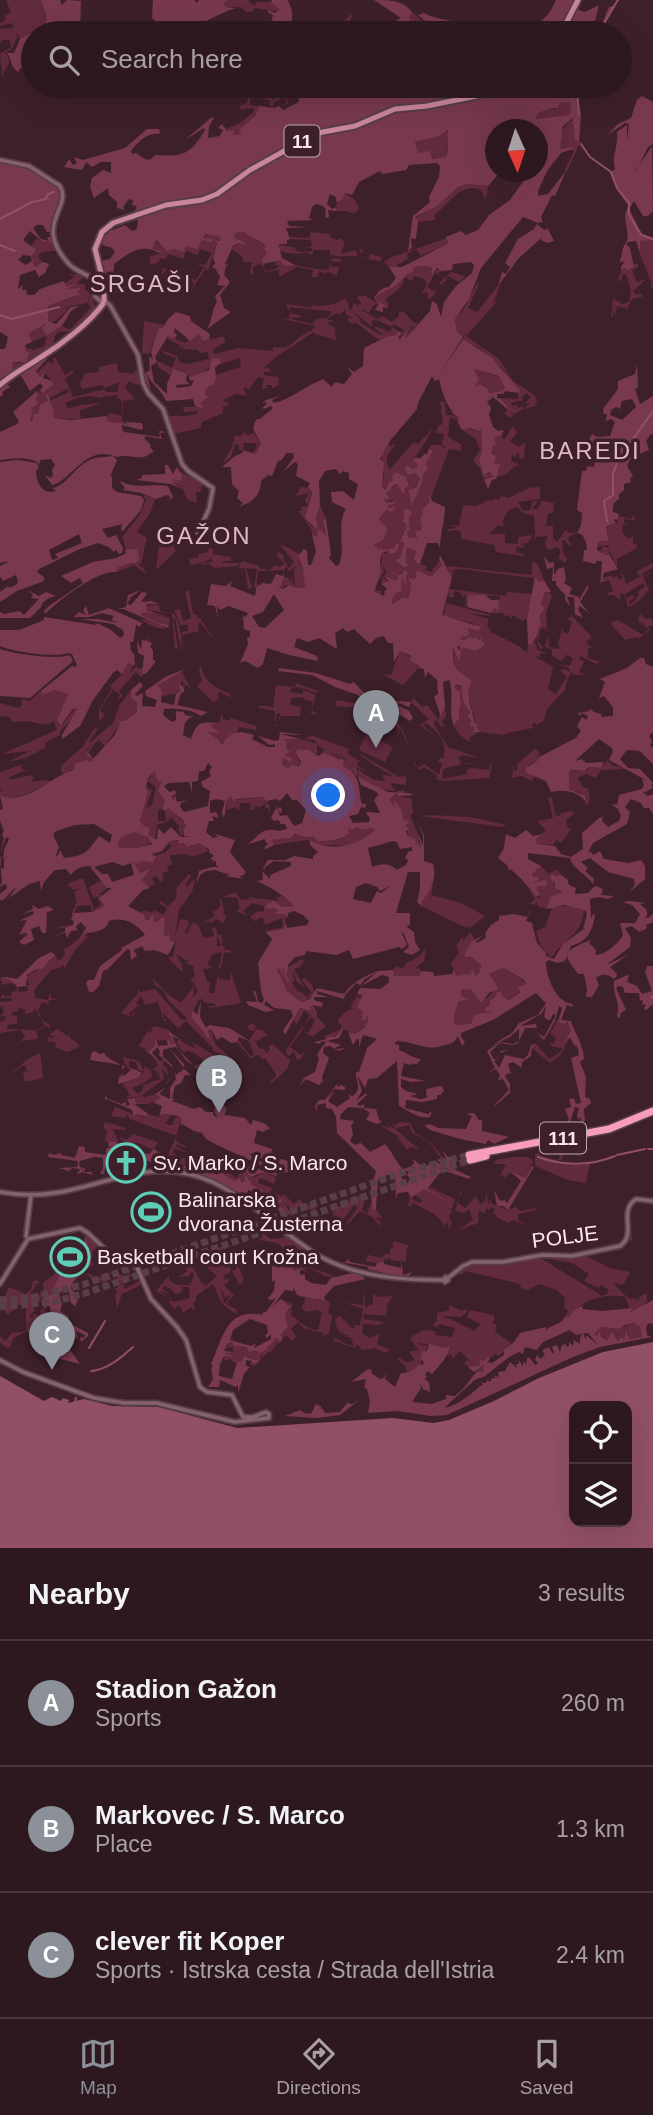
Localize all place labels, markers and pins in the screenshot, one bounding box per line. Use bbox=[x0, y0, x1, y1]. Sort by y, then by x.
pin: A bbox=[353, 690, 399, 748]
pin: B bbox=[196, 1055, 242, 1113]
church icon: Sv. Marko / S. Marco bbox=[105, 1142, 147, 1184]
place label: Sv. Marko / S. Marco bbox=[153, 1151, 348, 1174]
place label: Balinarska dvorana Žusterna bbox=[178, 1188, 343, 1235]
sports icon: Balinarska dvorana Žusterna bbox=[130, 1191, 172, 1233]
sports icon: Basketball court Krožna bbox=[49, 1236, 91, 1278]
place label: Basketball court Krožna bbox=[97, 1245, 319, 1268]
pin: C bbox=[29, 1312, 75, 1370]

